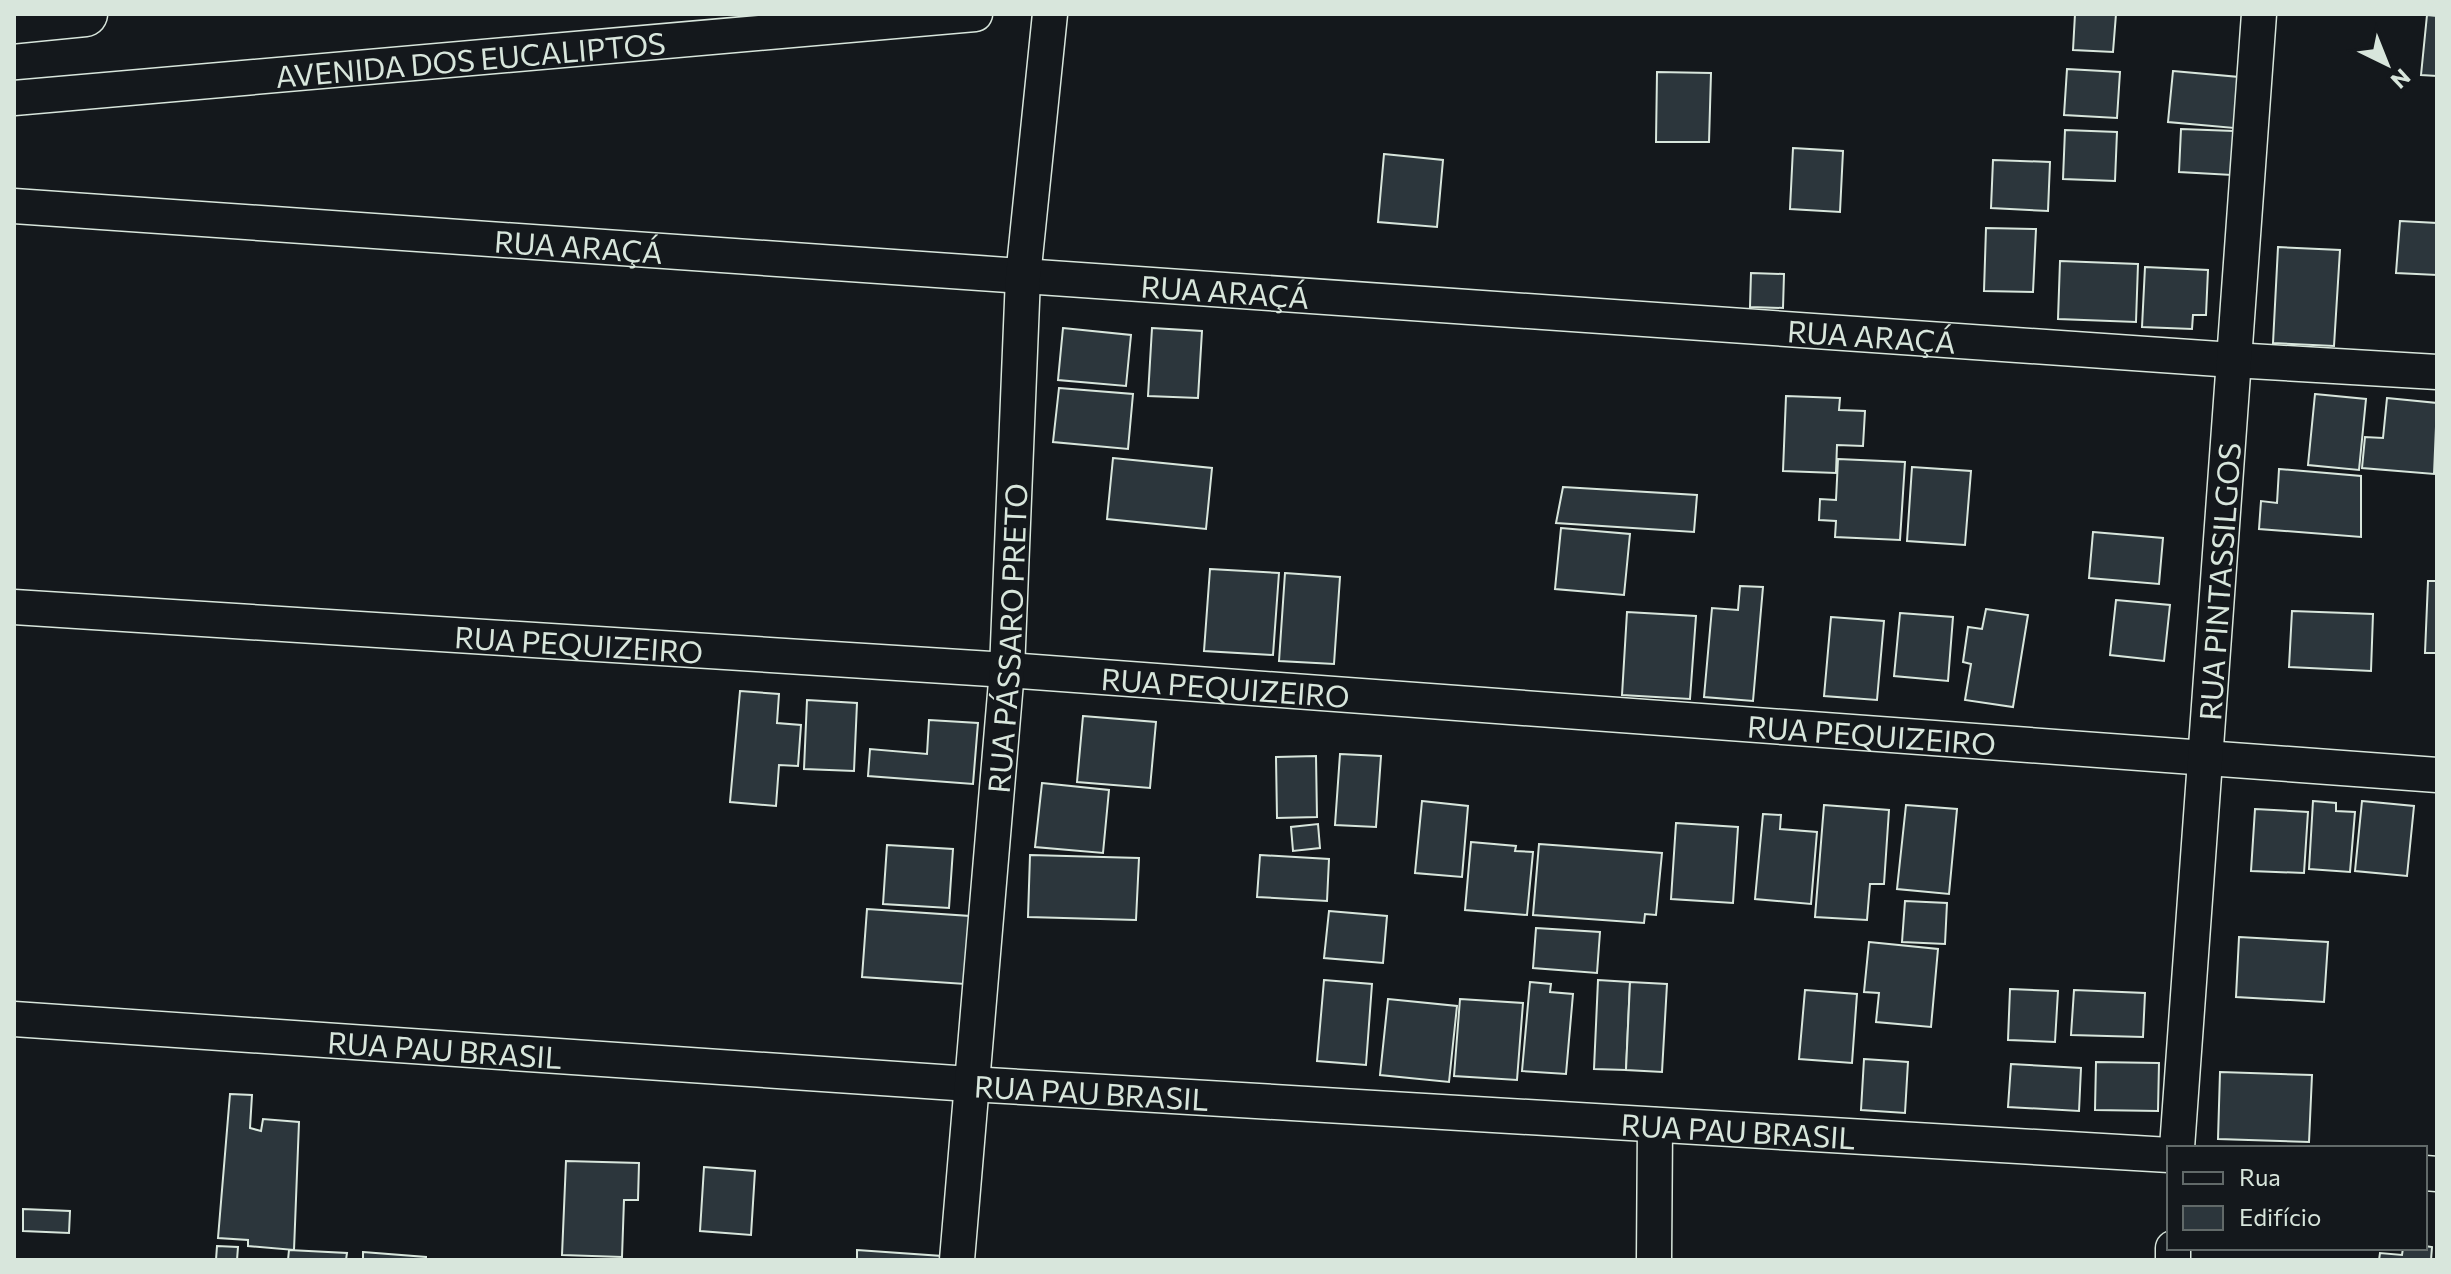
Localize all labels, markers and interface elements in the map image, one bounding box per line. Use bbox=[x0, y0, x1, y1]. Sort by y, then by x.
street label: AVENIDA DOS EUCALIPTOS bbox=[274, 23, 667, 94]
north arrow bbox=[2347, 24, 2427, 104]
text: N bbox=[2386, 63, 2416, 94]
street label: RUA ARAÇÁ bbox=[493, 221, 664, 269]
street label: RUA ARAÇÁ bbox=[1140, 266, 1311, 314]
street label: RUA ARAÇÁ bbox=[1786, 311, 1957, 359]
street label: RUA PINTASSILGOS bbox=[2189, 441, 2246, 722]
street label: RUA PÁSSARO PRETO bbox=[978, 482, 1033, 794]
street label: RUA PEQUIZEIRO bbox=[453, 616, 704, 669]
street label: RUA PEQUIZEIRO bbox=[1100, 658, 1351, 714]
street label: RUA PEQUIZEIRO bbox=[1746, 706, 1997, 761]
street label: RUA PAU BRASIL bbox=[326, 1022, 564, 1075]
street label: RUA PAU BRASIL bbox=[973, 1066, 1210, 1117]
street label: RUA PAU BRASIL bbox=[1620, 1104, 1857, 1155]
legend bbox=[2167, 1146, 2427, 1250]
text: Rua bbox=[2239, 1162, 2281, 1191]
text: Edifício bbox=[2239, 1202, 2321, 1231]

